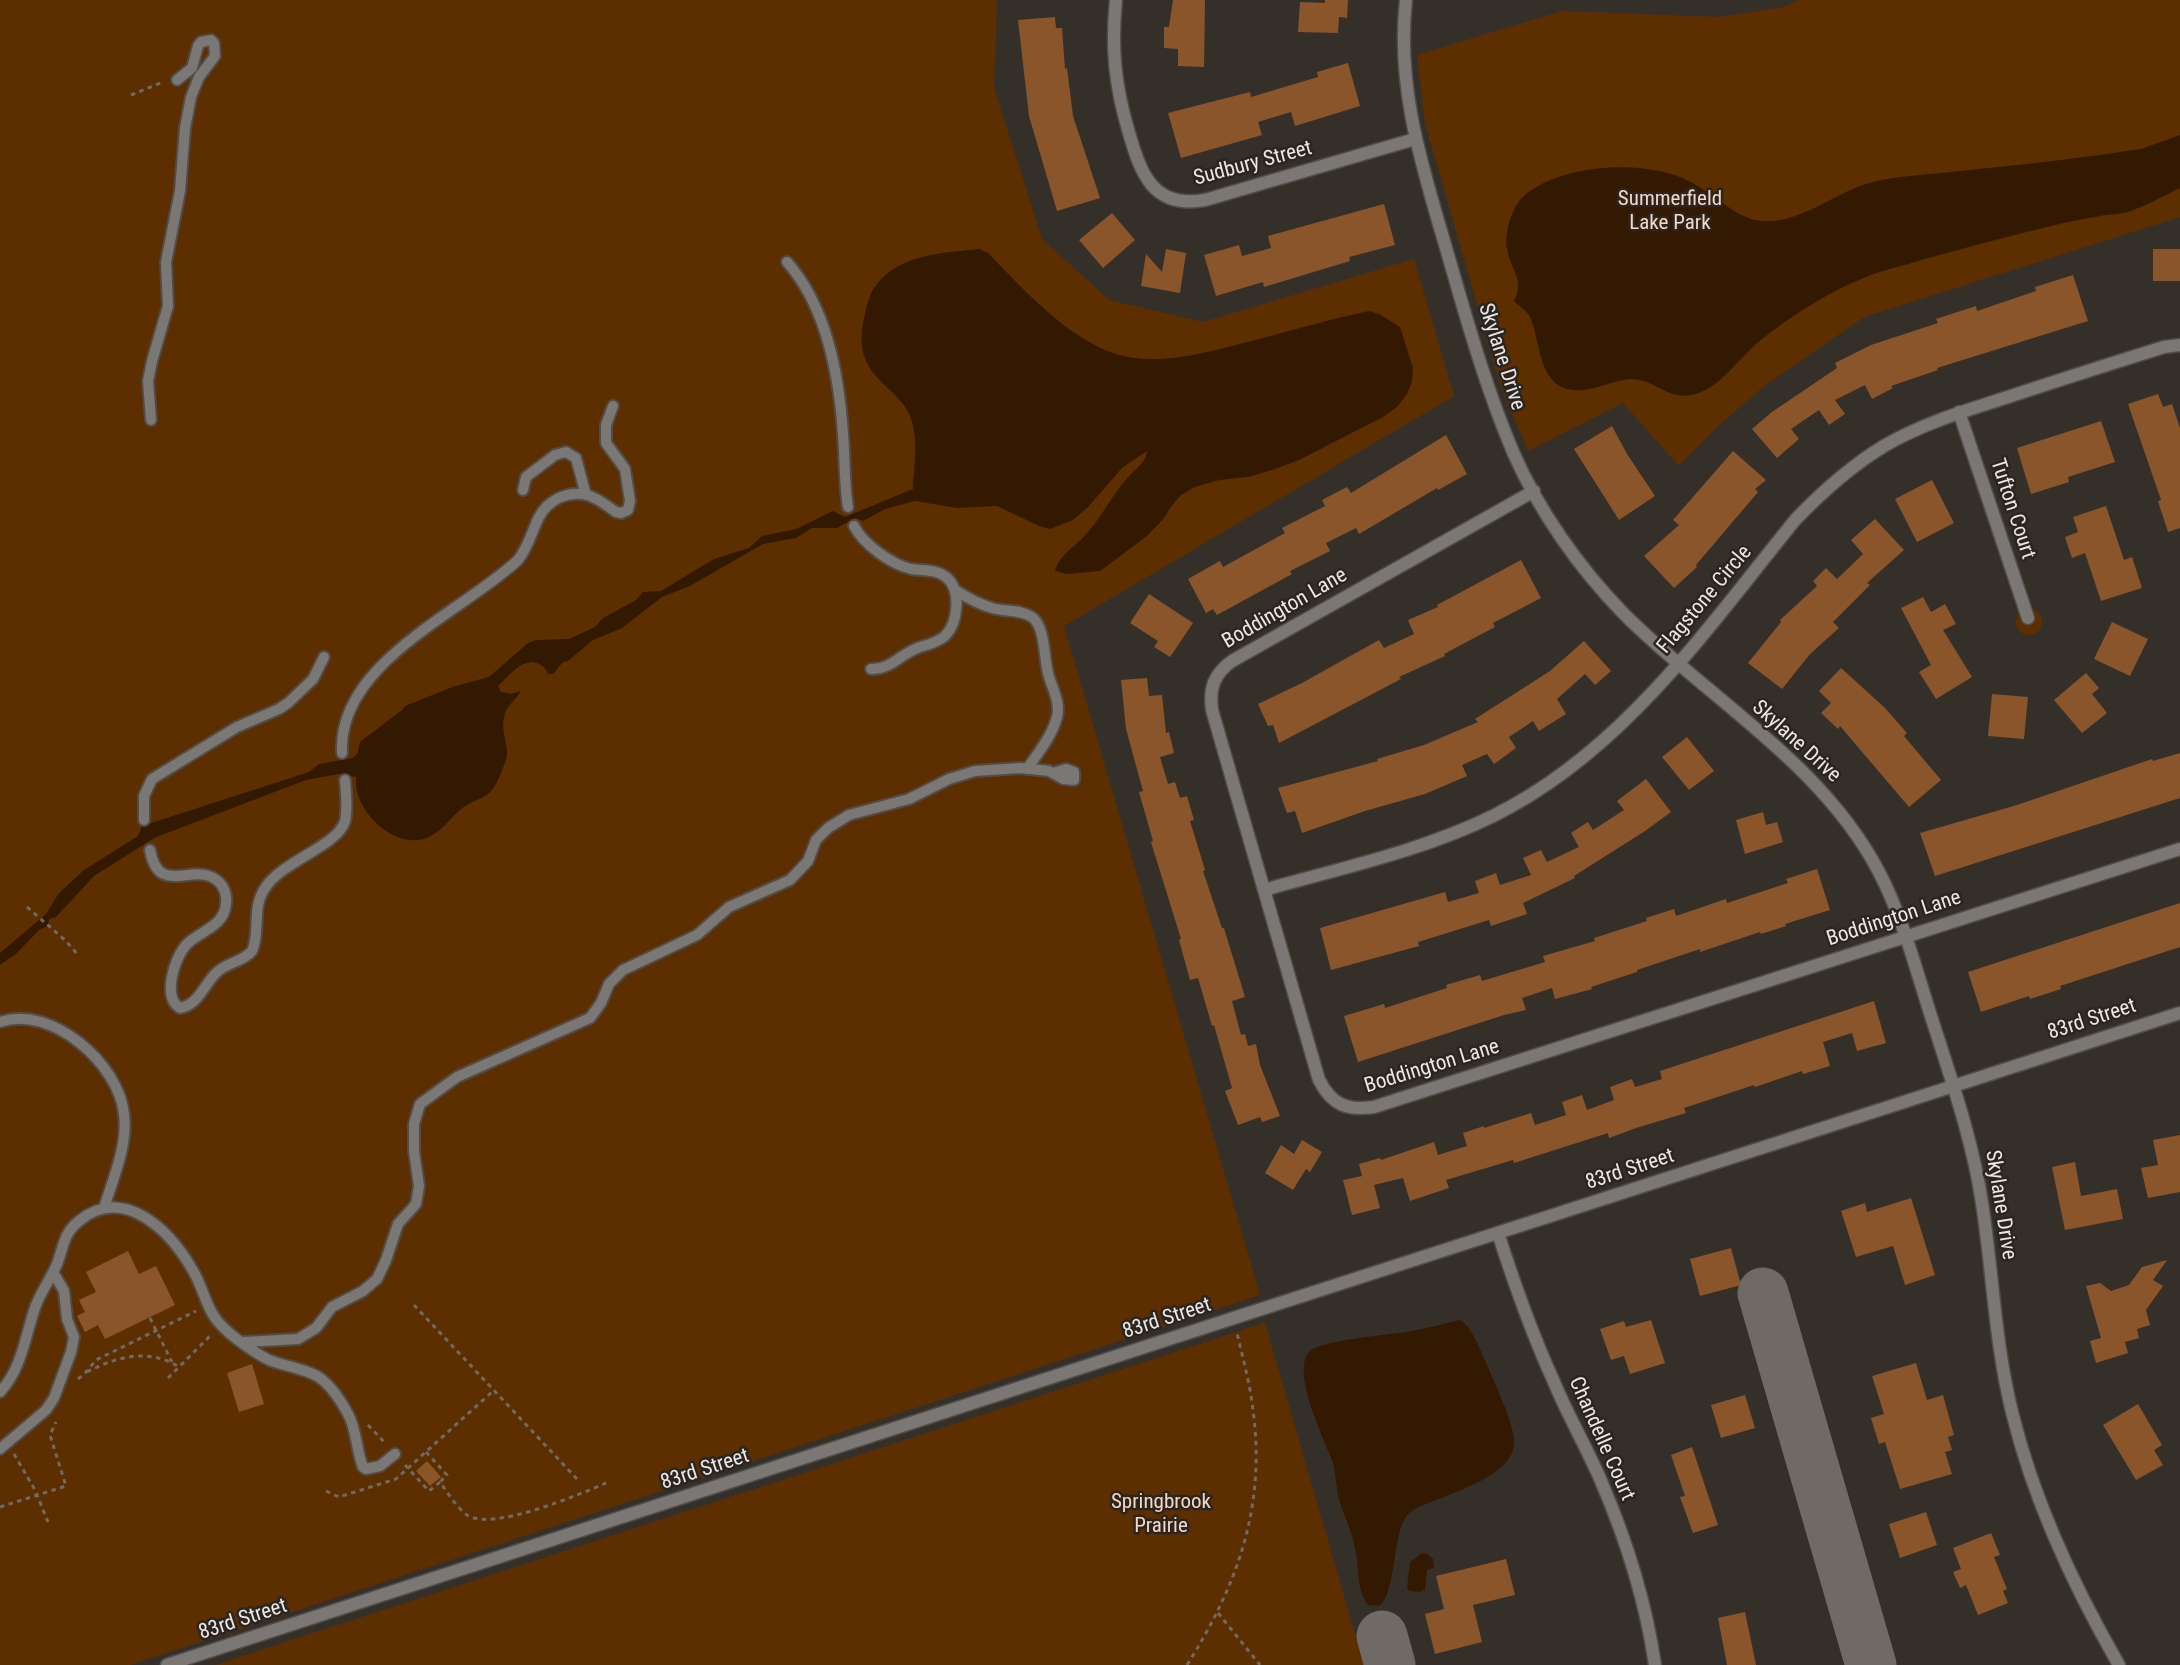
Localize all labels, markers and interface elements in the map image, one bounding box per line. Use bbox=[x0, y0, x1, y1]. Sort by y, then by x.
street label: Sudbury Street bbox=[1191, 136, 1315, 192]
park label: Summerfield Lake Park bbox=[1618, 187, 1722, 237]
street label: Skylane Drive bbox=[1472, 300, 1530, 414]
street label: Tufton Court bbox=[1984, 456, 2040, 562]
street label: Flagstone Circle bbox=[1652, 541, 1758, 659]
street label: Boddington Lane bbox=[1218, 563, 1352, 655]
street label: Skylane Drive bbox=[1746, 696, 1846, 788]
street label: Boddington Lane bbox=[1824, 885, 1964, 953]
street label: 83rd Street bbox=[2045, 994, 2139, 1046]
street label: Boddington Lane bbox=[1361, 1035, 1503, 1099]
street label: 83rd Street bbox=[1583, 1144, 1677, 1196]
street label: Skylane Drive bbox=[1979, 1148, 2021, 1262]
street label: 83rd Street bbox=[1120, 1293, 1214, 1345]
street label: Chandelle Court bbox=[1563, 1373, 1639, 1505]
street label: 83rd Street bbox=[658, 1444, 752, 1496]
park label: Springbrook Prairie bbox=[1111, 1490, 1211, 1540]
street label: 83rd Street bbox=[196, 1594, 290, 1646]

